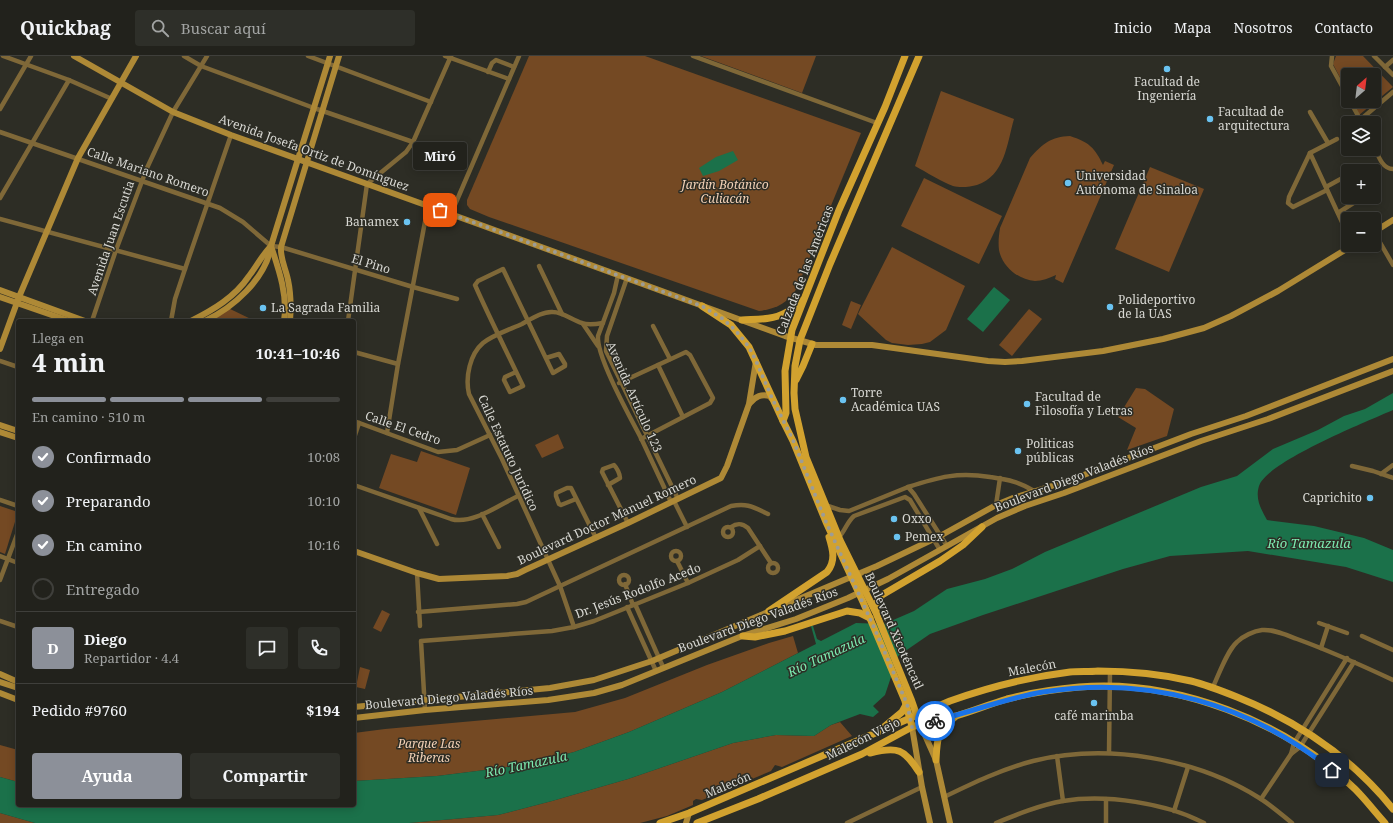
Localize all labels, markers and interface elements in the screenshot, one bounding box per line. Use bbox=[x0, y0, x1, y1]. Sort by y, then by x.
search box bbox=[135, 10, 415, 46]
text: Quickbag bbox=[20, 15, 111, 41]
icon: search bbox=[149, 17, 171, 39]
text: Buscar aquí bbox=[181, 18, 266, 38]
text: Inicio bbox=[1114, 18, 1152, 37]
text: Mapa bbox=[1174, 18, 1212, 37]
text: Nosotros bbox=[1234, 18, 1293, 37]
text: Contacto bbox=[1315, 18, 1373, 37]
marker: Facultad de Ingeniería bbox=[1162, 64, 1172, 74]
north arrow bbox=[1341, 68, 1381, 108]
map controls bbox=[1341, 68, 1381, 252]
place label: Facultad de Ingeniería bbox=[1134, 73, 1200, 104]
place label: Facultad de arquitectura bbox=[1218, 103, 1290, 134]
street label: Avenida Josefa Ortiz de Domínguez bbox=[217, 110, 412, 195]
marker: Facultad de arquitectura bbox=[1205, 114, 1215, 124]
button: layers bbox=[1341, 116, 1381, 156]
callout: Miró bbox=[413, 142, 467, 170]
street label: Calle Mariano Romero bbox=[85, 143, 212, 200]
text: Miró bbox=[424, 147, 456, 165]
button: + bbox=[1341, 164, 1381, 204]
place label: Universidad Autónoma de Sinaloa bbox=[1076, 167, 1198, 198]
park label: Jardín Botánico Culiacán bbox=[679, 176, 769, 207]
street label: Avenida Juan Escutia bbox=[83, 178, 138, 298]
marker: Universidad Autónoma de Sinaloa bbox=[1063, 178, 1073, 188]
pin bbox=[423, 193, 457, 227]
icon: bag bbox=[429, 199, 451, 221]
street label: Calzada de las Américas bbox=[772, 203, 837, 337]
button: − bbox=[1341, 212, 1381, 252]
place label: Banamex bbox=[345, 213, 399, 230]
marker: Banamex bbox=[402, 217, 412, 227]
street label: El Pino bbox=[349, 250, 393, 278]
place label: Polideportivo de la UAS bbox=[1118, 291, 1195, 322]
place label: La Sagrada Familia bbox=[271, 299, 381, 316]
marker: Polideportivo de la UAS bbox=[1105, 302, 1115, 312]
marker: La Sagrada Familia bbox=[258, 303, 268, 313]
text: Llega en bbox=[32, 329, 84, 347]
street label: Avenida Artículo 123 bbox=[602, 339, 667, 455]
text: 10:41–10:46 bbox=[256, 343, 340, 363]
text: 4 min bbox=[32, 344, 106, 380]
place label: Torre Académica UAS bbox=[851, 384, 940, 415]
place label: Facultad de Filosofía y Letras bbox=[1035, 388, 1133, 419]
street label: Calle Estatuto Jurídico bbox=[474, 392, 543, 514]
marker: Torre Académica UAS bbox=[838, 395, 848, 405]
marker: Facultad de Filosofía y Letras bbox=[1022, 399, 1032, 409]
street label: Calle El Cedro bbox=[363, 407, 443, 448]
text: En camino · 510 m bbox=[32, 408, 145, 426]
place label: Politicas públicas bbox=[1026, 435, 1074, 466]
street label: Boulevard Diego Valadés Ríos bbox=[992, 439, 1156, 516]
icon: check bbox=[32, 446, 54, 468]
marker: Politicas públicas bbox=[1013, 446, 1023, 456]
text: Confirmado bbox=[66, 447, 151, 467]
text: 10:08 bbox=[307, 448, 340, 466]
street label: Boulevard Doctor Manuel Romero bbox=[515, 470, 699, 569]
place label: Caprichito bbox=[1303, 489, 1362, 506]
icon: check bbox=[32, 490, 54, 512]
text: Preparando bbox=[66, 491, 151, 511]
text: 10:10 bbox=[307, 492, 340, 510]
marker: Caprichito bbox=[1365, 493, 1375, 503]
place label: Oxxo bbox=[902, 510, 932, 527]
marker: Oxxo bbox=[889, 514, 899, 524]
place label: Pemex bbox=[905, 528, 943, 545]
marker: Pemex bbox=[892, 532, 902, 542]
icon: check bbox=[32, 534, 54, 556]
water label: Río Tamazula bbox=[1266, 534, 1351, 552]
text: En camino bbox=[66, 535, 142, 555]
text: 10:16 bbox=[307, 536, 340, 554]
street label: Dr. Jesús Rodolfo Acedo bbox=[573, 559, 703, 622]
street label: Boulevard Xicoténcatl bbox=[861, 570, 928, 692]
text: Entregado bbox=[66, 579, 140, 599]
street label: Boulevard Diego Valadés Ríos bbox=[676, 583, 840, 656]
button: chat bbox=[246, 627, 288, 669]
button: phone bbox=[298, 627, 340, 669]
text: Diego bbox=[84, 629, 127, 649]
water label: Río Tamazula bbox=[783, 629, 868, 681]
text: D bbox=[47, 638, 59, 658]
text: Repartidor · 4.4 bbox=[84, 649, 179, 667]
street label: Malecón bbox=[1006, 655, 1058, 680]
street label: Boulevard Diego Valadés Ríos bbox=[364, 682, 534, 713]
marker: café marimba bbox=[1089, 698, 1099, 708]
text: Pedido #9760 bbox=[32, 700, 127, 720]
text: $194 bbox=[306, 700, 340, 720]
courier bbox=[915, 701, 955, 741]
place label: café marimba bbox=[1054, 707, 1134, 724]
icon: bike bbox=[924, 710, 946, 732]
street label: Malecón Viejo bbox=[823, 713, 903, 764]
park label: Parque Las Riberas bbox=[397, 735, 461, 766]
water label: Río Tamazula bbox=[482, 746, 569, 782]
button: Ayuda bbox=[32, 753, 182, 799]
button: Compartir bbox=[190, 753, 340, 799]
pin bbox=[1315, 753, 1349, 787]
icon: home bbox=[1321, 759, 1343, 781]
street label: Malecón bbox=[702, 767, 754, 802]

